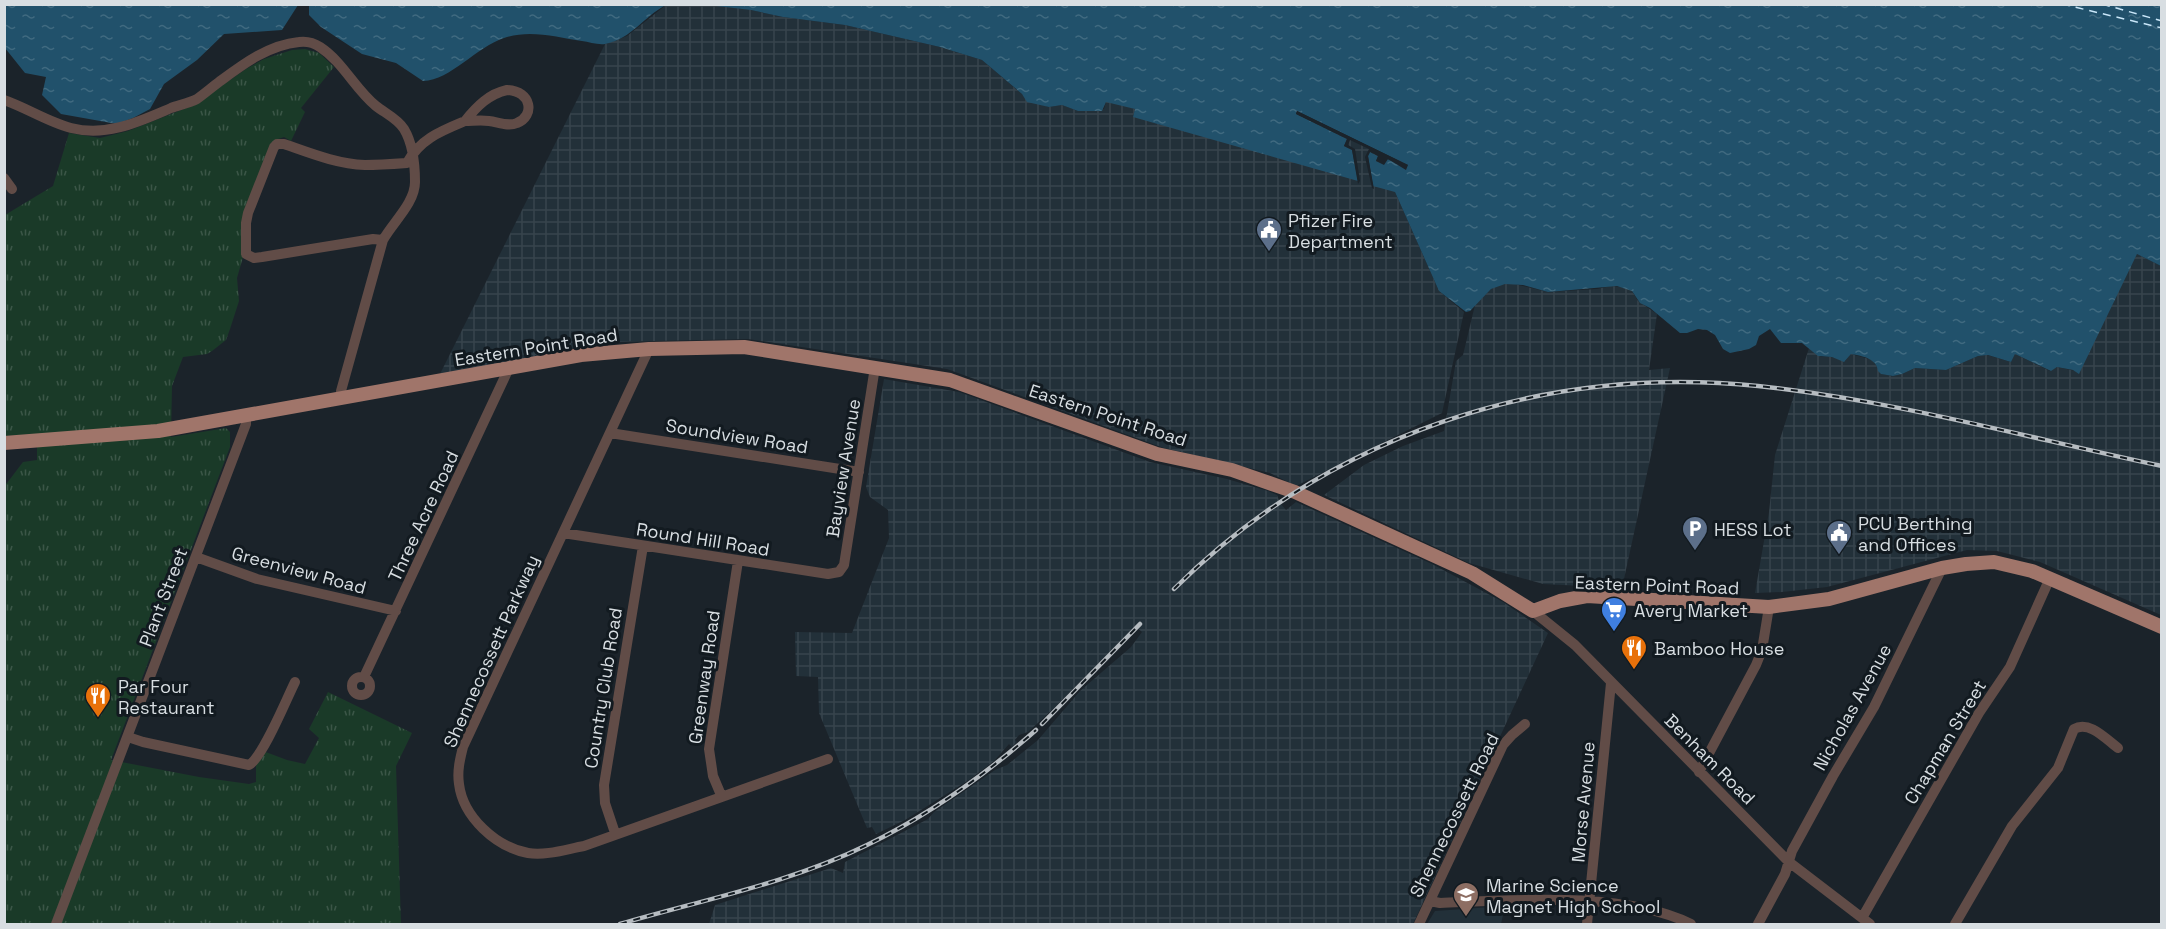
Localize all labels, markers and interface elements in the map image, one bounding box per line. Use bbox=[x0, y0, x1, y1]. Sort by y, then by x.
place label: Pfizer Fire Department bbox=[1288, 209, 1393, 253]
public building icon: Pfizer Fire Department bbox=[1254, 215, 1284, 253]
street label: Eastern Point Road bbox=[453, 323, 619, 371]
street label: Eastern Point Road bbox=[1026, 379, 1190, 451]
street label: Bayview Avenue bbox=[821, 397, 865, 539]
street label: Soundview Road bbox=[664, 413, 810, 459]
street label: Three Acre Road bbox=[383, 447, 463, 585]
place label: PCU Berthing and Offices bbox=[1858, 512, 1973, 556]
parking icon: HESS Lot bbox=[1680, 514, 1710, 552]
street label: Round Hill Road bbox=[635, 517, 771, 561]
place label: HESS Lot bbox=[1714, 518, 1791, 541]
public building icon: PCU Berthing and Offices bbox=[1824, 518, 1854, 556]
street label: Greenview Road bbox=[229, 541, 369, 599]
street label: Plant Street bbox=[134, 544, 192, 650]
street label: Shennecossett Parkway bbox=[438, 551, 544, 751]
street label: Eastern Point Road bbox=[1574, 571, 1740, 599]
supermarket icon: Avery Market bbox=[1599, 595, 1629, 633]
place label: Avery Market bbox=[1634, 599, 1748, 622]
street label: Country Club Road bbox=[579, 606, 627, 770]
street label: Greenway Road bbox=[683, 609, 725, 745]
restaurant icon: Bamboo House bbox=[1619, 633, 1649, 671]
place label: Bamboo House bbox=[1654, 637, 1784, 660]
street label: Nicholas Avenue bbox=[1808, 640, 1896, 774]
place label: Par Four Restaurant bbox=[118, 675, 215, 719]
street label: Chapman Street bbox=[1899, 676, 1991, 808]
restaurant icon: Par Four Restaurant bbox=[83, 681, 113, 719]
street label: Benham Road bbox=[1660, 709, 1760, 809]
street label: Shennecossett Road bbox=[1404, 729, 1504, 901]
street label: Morse Avenue bbox=[1566, 741, 1600, 863]
place label: Marine Science Magnet High School bbox=[1486, 874, 1660, 918]
school or university icon: Marine Science Magnet High School bbox=[1451, 880, 1481, 918]

